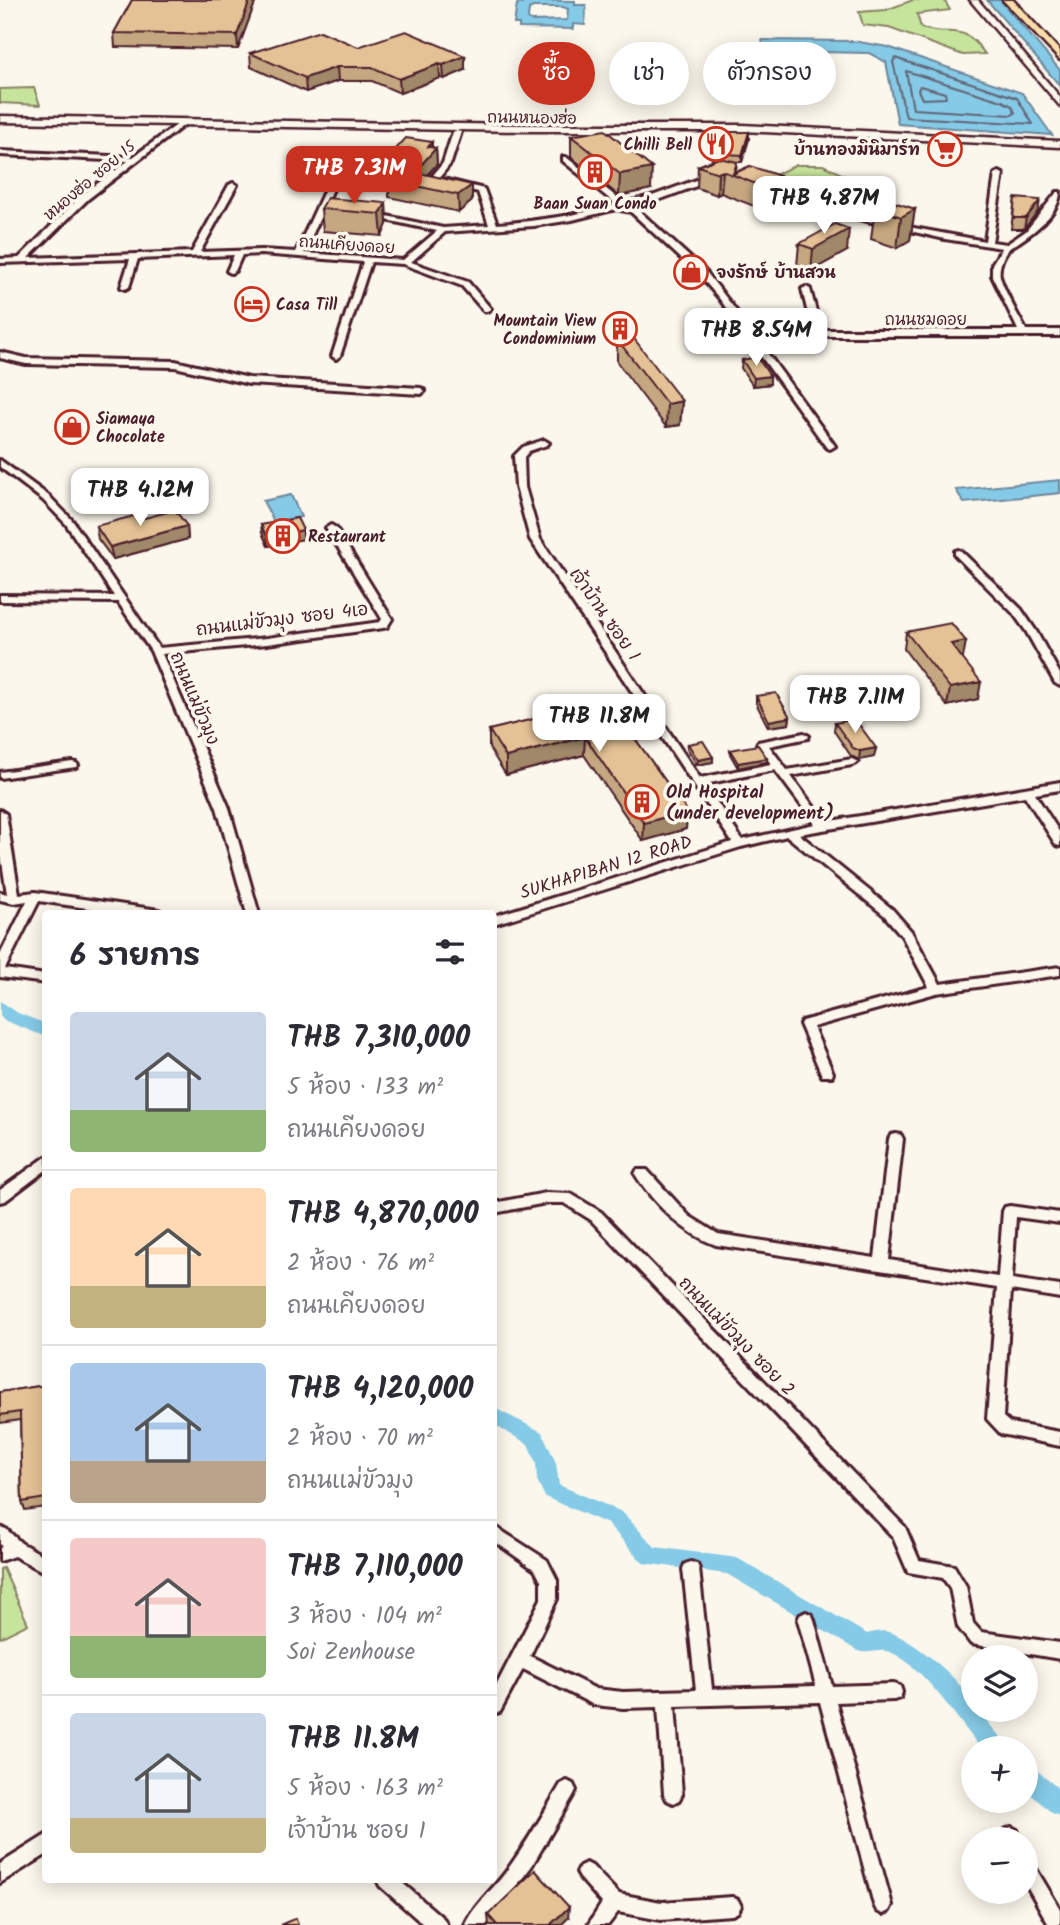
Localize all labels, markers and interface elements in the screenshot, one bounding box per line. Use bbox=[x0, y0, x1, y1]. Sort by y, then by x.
chip: ซื้อ bbox=[518, 42, 595, 105]
chip: เช่า bbox=[609, 42, 689, 105]
chip: ตัวกรอง bbox=[703, 42, 836, 105]
street label: ถนนหนองฮ่อ bbox=[487, 105, 577, 132]
restaurant icon: Chilli Bell bbox=[697, 125, 735, 163]
supermarket icon: บ้านทองมินิมาร์ท bbox=[926, 130, 964, 168]
place label: Chilli Bell bbox=[624, 133, 693, 158]
street label: หนองฮ่อ ซอย 15 bbox=[38, 134, 143, 227]
place label: บ้านทองมินิมาร์ท bbox=[794, 138, 920, 163]
pin: THB 7.31M bbox=[274, 146, 434, 206]
text: THB 7.31M bbox=[302, 151, 406, 187]
building icon: Baan Suan Condo bbox=[576, 153, 614, 191]
pin: THB 4.87M bbox=[744, 176, 904, 236]
text: THB 4.87M bbox=[769, 181, 879, 217]
place label: Baan Suan Condo bbox=[533, 192, 657, 217]
street label: ถนนเคียงดอย bbox=[298, 230, 396, 261]
shop icon: จงรักษ์ บ้านสวน bbox=[672, 253, 710, 291]
place label: จงรักษ์ บ้านสวน bbox=[716, 261, 836, 286]
hotel icon: Casa Till bbox=[233, 285, 271, 323]
place label: Casa Till bbox=[276, 293, 338, 318]
pin: THB 8.54M bbox=[676, 308, 836, 368]
street label: ถนนชมดอย bbox=[885, 308, 967, 333]
place label: Mountain View Condominium bbox=[494, 309, 597, 352]
building icon: Mountain View Condominium bbox=[601, 310, 639, 348]
text: THB 8.54M bbox=[700, 313, 812, 349]
place label: Siamaya Chocolate bbox=[96, 407, 165, 450]
shop icon: Siamaya Chocolate bbox=[53, 408, 91, 446]
pin: THB 4.12M bbox=[60, 468, 220, 528]
text: THB 4.12M bbox=[87, 473, 193, 509]
building icon: Restaurant bbox=[264, 517, 302, 555]
place label: Restaurant bbox=[308, 525, 387, 550]
street label: เจ้าบ้าน ซอย 1 bbox=[561, 562, 647, 668]
street label: ถนนแม่ขัวมุง ซอย 4เอ bbox=[194, 596, 370, 645]
street label: ถนนแม่ขัวมุง bbox=[161, 647, 226, 750]
pin: THB 7.11M bbox=[775, 676, 935, 735]
text: THB 7.11M bbox=[806, 680, 904, 716]
pin: THB 11.8M bbox=[519, 694, 679, 754]
text: THB 11.8M bbox=[549, 699, 650, 735]
place label: Old Hospital (under development) bbox=[666, 779, 834, 829]
building icon: Old Hospital (under development) bbox=[623, 783, 661, 821]
street label: SUKHAPIBAN 12 ROAD bbox=[517, 828, 696, 908]
text: 6 รายการ bbox=[70, 933, 200, 981]
icon: filters bbox=[431, 933, 469, 971]
text: THB 7,310,000 bbox=[287, 1015, 470, 1063]
icon: home bbox=[126, 1040, 210, 1124]
text: 5 ห้อง · 133 m² bbox=[287, 1070, 443, 1106]
text: ถนนเคียงดอย bbox=[287, 1113, 426, 1149]
text: THB 4,870,000 bbox=[287, 1191, 479, 1239]
icon: home bbox=[126, 1216, 210, 1300]
text: 2 ห้อง · 76 m² bbox=[287, 1246, 434, 1282]
street label: ถนนแม่ขัวมุง ซอย 2 bbox=[671, 1270, 801, 1404]
text: ถนนเคียงดอย bbox=[287, 1289, 426, 1325]
text: THB 4,120,000 bbox=[287, 1366, 473, 1414]
icon: home bbox=[126, 1391, 210, 1475]
text: 2 ห้อง · 70 m² bbox=[287, 1421, 433, 1457]
text: ถนนแม่ขัวมุง bbox=[287, 1464, 414, 1500]
text: THB 7,110,000 bbox=[287, 1544, 463, 1592]
icon: home bbox=[126, 1566, 210, 1650]
text: 3 ห้อง · 104 m² bbox=[287, 1599, 442, 1635]
text: Soi Zenhouse bbox=[287, 1635, 415, 1671]
map controls bbox=[961, 1645, 1038, 1904]
button: layers bbox=[961, 1645, 1038, 1722]
text: THB 11.8M bbox=[287, 1716, 419, 1764]
button: + bbox=[961, 1736, 1038, 1813]
icon: home bbox=[126, 1741, 210, 1825]
text: 5 ห้อง · 163 m² bbox=[287, 1771, 443, 1807]
text: เจ้าบ้าน ซอย 1 bbox=[287, 1814, 426, 1850]
button: − bbox=[961, 1827, 1038, 1904]

